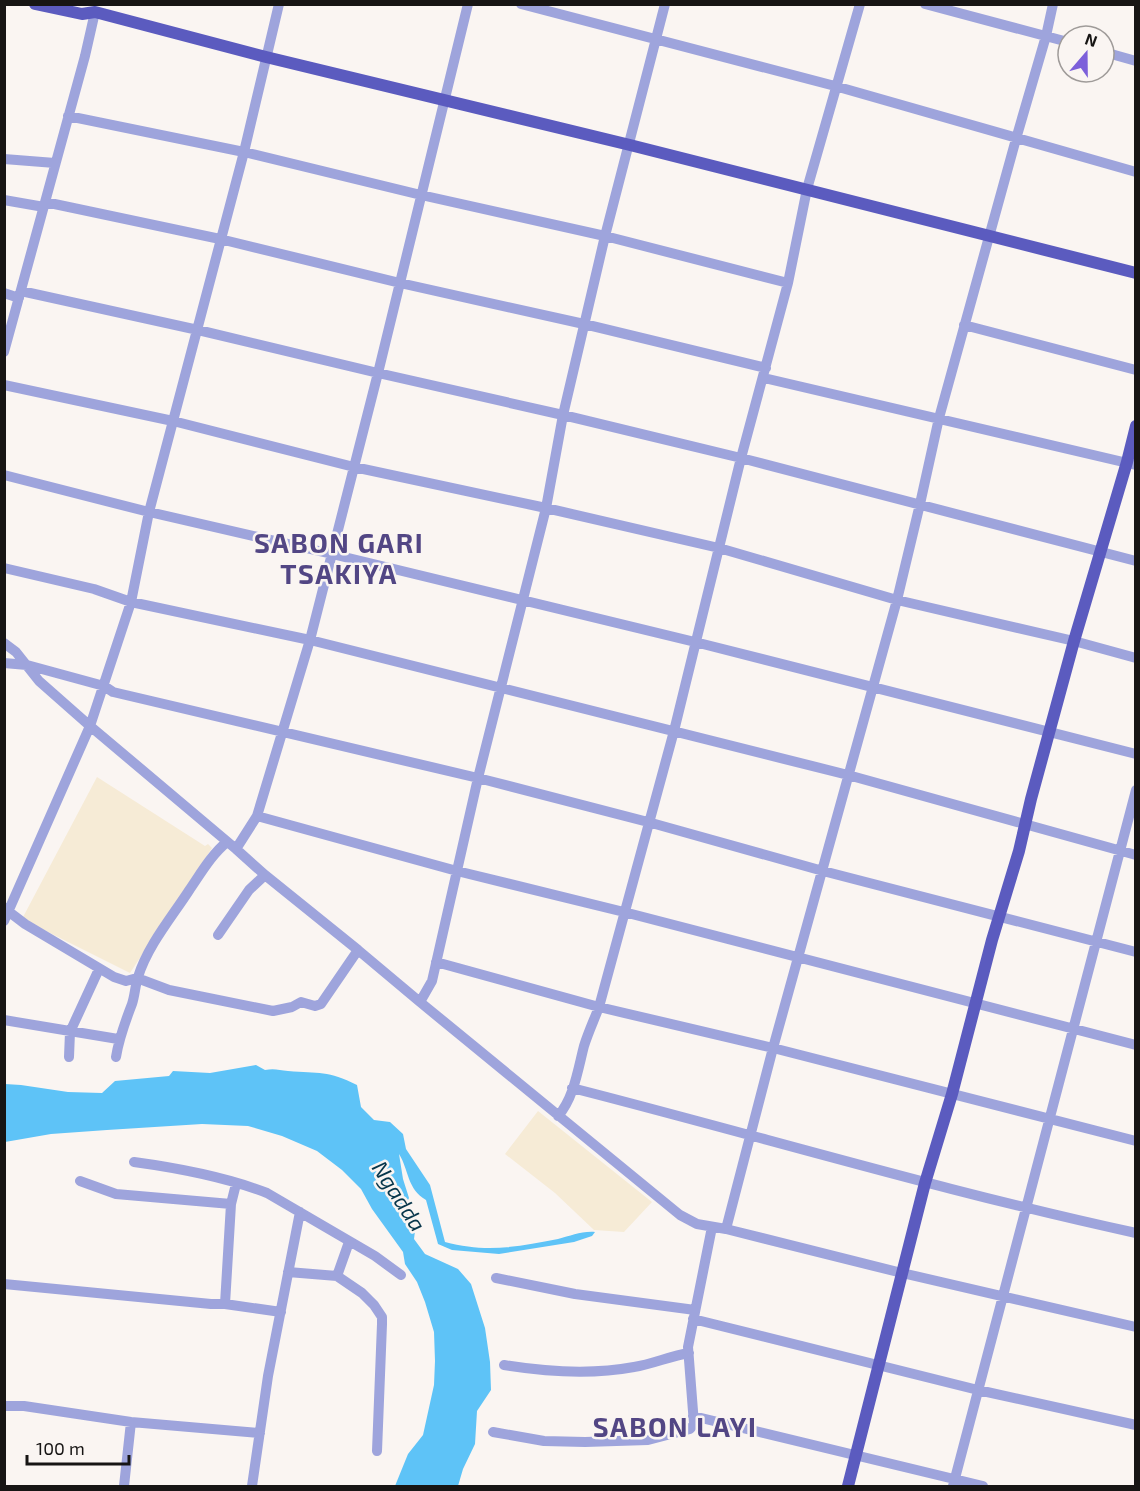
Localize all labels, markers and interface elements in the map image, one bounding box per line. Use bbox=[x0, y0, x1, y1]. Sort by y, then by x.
north arrow bbox=[1056, 24, 1116, 84]
text: N bbox=[1083, 29, 1100, 50]
district label: SABON GARI TSAKIYA bbox=[254, 526, 424, 589]
water label: Ngadda bbox=[368, 1155, 432, 1235]
district label: SABON LAYI bbox=[593, 1410, 757, 1442]
scale bar bbox=[27, 1428, 129, 1466]
text: 100 m bbox=[36, 1437, 85, 1459]

